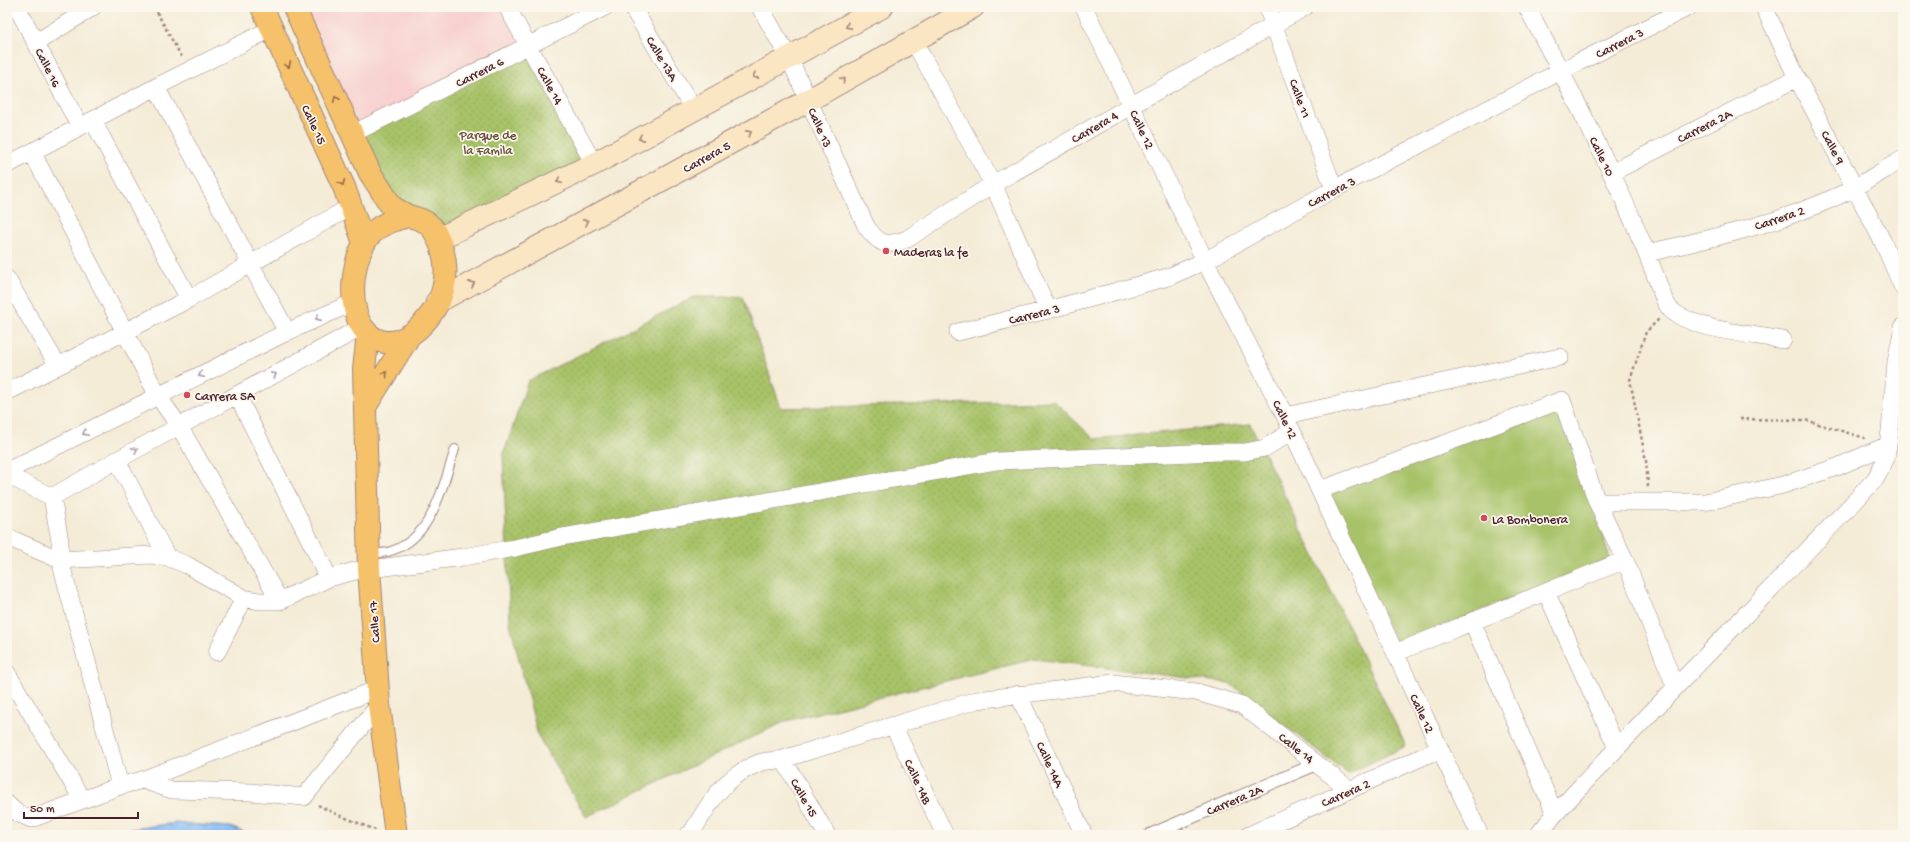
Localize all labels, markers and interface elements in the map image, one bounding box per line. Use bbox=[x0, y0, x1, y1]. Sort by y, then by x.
one-way arrow bbox=[845, 21, 852, 28]
street label: Carrera 3 bbox=[1594, 26, 1647, 63]
street label: Calle 13A bbox=[642, 34, 681, 85]
street label: Calle 16 bbox=[31, 46, 63, 90]
street label: Carrera 6 bbox=[454, 55, 507, 92]
one-way arrow bbox=[283, 60, 291, 68]
street label: Calle 14 bbox=[532, 65, 565, 108]
one-way arrow bbox=[752, 72, 759, 79]
street label: Calle 11 bbox=[1285, 77, 1313, 120]
one-way arrow bbox=[839, 78, 846, 85]
one-way arrow bbox=[333, 95, 341, 103]
street label: Calle 15 bbox=[297, 103, 328, 147]
street label: Calle 13 bbox=[803, 106, 834, 150]
street label: Carrera 2A bbox=[1675, 107, 1736, 147]
street label: Calle 12 bbox=[1125, 108, 1157, 153]
street label: Carrera 4 bbox=[1069, 109, 1121, 147]
park label: Parque de la Famila bbox=[459, 129, 517, 159]
street label: Calle 9 bbox=[1817, 129, 1847, 168]
one-way arrow bbox=[745, 130, 752, 137]
one-way arrow bbox=[638, 134, 645, 141]
street label: Calle 10 bbox=[1585, 135, 1617, 180]
street label: Carrera 5 bbox=[681, 139, 734, 177]
street label: Carrera 3 bbox=[1306, 174, 1359, 212]
one-way arrow bbox=[555, 176, 563, 184]
one-way arrow bbox=[337, 178, 345, 186]
street label: Carrera 2 bbox=[1753, 204, 1807, 235]
one-way arrow bbox=[582, 219, 589, 227]
marker: Maderas la fe bbox=[881, 246, 891, 256]
place label: Maderas la fe bbox=[894, 246, 968, 261]
one-way arrow bbox=[468, 282, 475, 289]
street label: Carrera 3 bbox=[1008, 302, 1062, 329]
one-way arrow bbox=[315, 313, 323, 321]
one-way arrow bbox=[198, 370, 206, 378]
one-way arrow bbox=[380, 371, 388, 378]
one-way arrow bbox=[270, 373, 277, 380]
marker: Carrera 5A bbox=[182, 390, 192, 400]
place label: Carrera 5A bbox=[195, 390, 256, 405]
street label: Calle 12 bbox=[1268, 398, 1300, 443]
one-way arrow bbox=[82, 428, 89, 436]
one-way arrow bbox=[131, 448, 138, 455]
marker: La Bombonera bbox=[1479, 513, 1489, 523]
place label: La Bombonera bbox=[1492, 513, 1569, 528]
street label: Calle 17 bbox=[366, 599, 384, 643]
street label: Calle 12 bbox=[1405, 692, 1437, 737]
street label: Calle 14 bbox=[1275, 730, 1316, 768]
street label: Calle 14A bbox=[1032, 740, 1066, 792]
street label: Calle 14B bbox=[900, 757, 934, 807]
street label: Calle 15 bbox=[786, 776, 820, 820]
street label: Carrera 2 bbox=[1319, 777, 1373, 812]
street label: Carrera 2A bbox=[1205, 782, 1266, 820]
scale bar bbox=[24, 794, 138, 820]
text: 50 m bbox=[30, 803, 55, 817]

